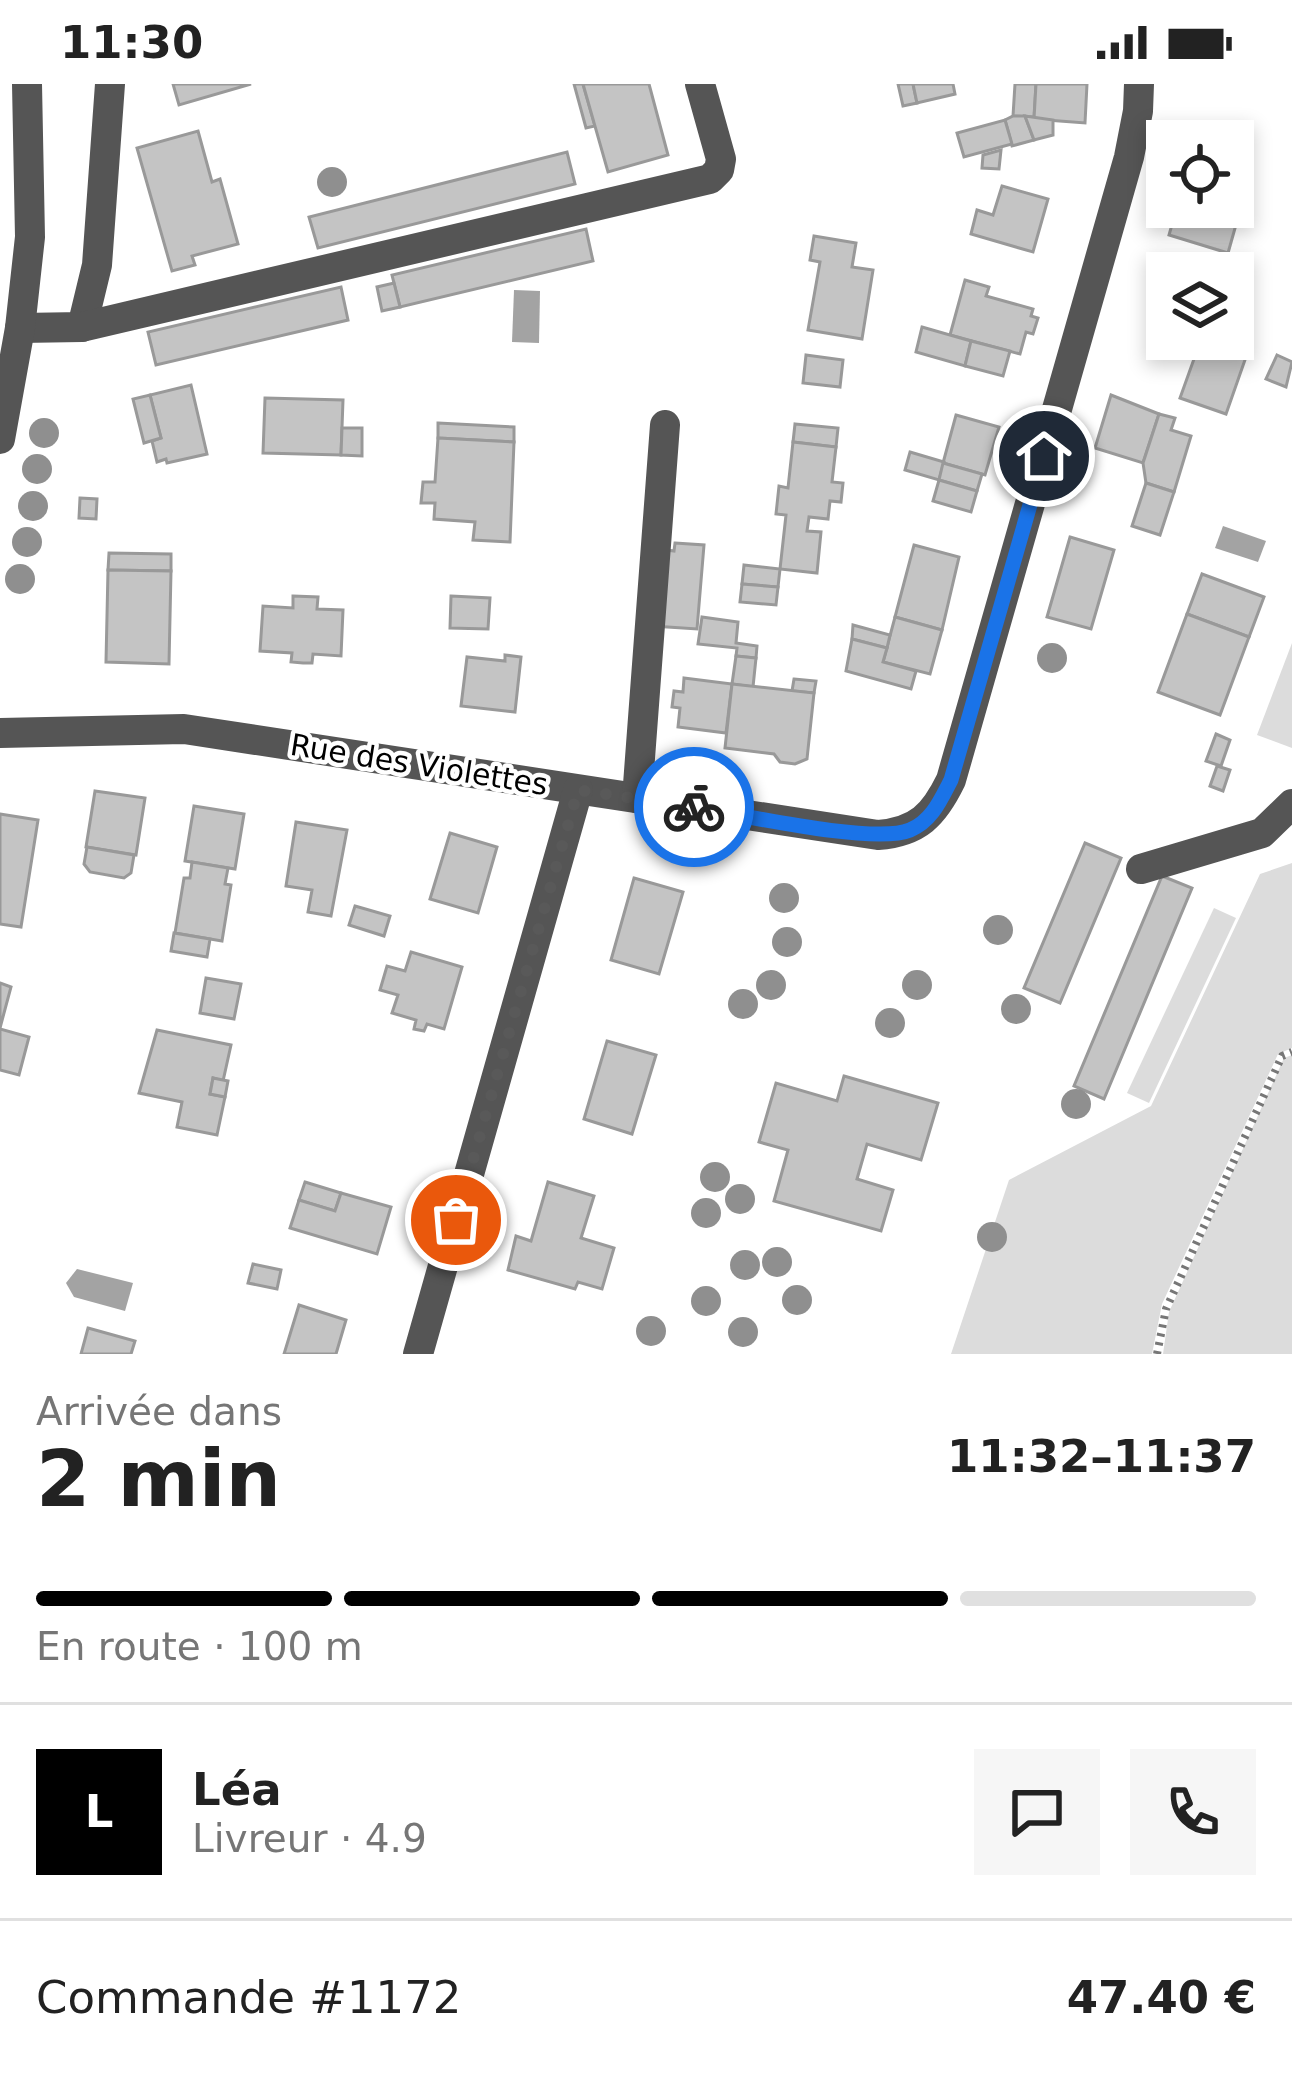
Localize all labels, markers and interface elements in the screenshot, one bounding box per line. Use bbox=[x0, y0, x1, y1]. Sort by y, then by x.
text: 11:30 bbox=[60, 16, 203, 69]
map controls bbox=[1146, 120, 1254, 360]
button: locate bbox=[1146, 120, 1254, 228]
button: layers bbox=[1146, 252, 1254, 360]
pin bbox=[993, 405, 1095, 507]
icon: home bbox=[1011, 423, 1077, 489]
street label: Rue des Violettes bbox=[288, 727, 550, 802]
courier bbox=[634, 747, 754, 867]
icon: bike bbox=[661, 774, 727, 840]
pin bbox=[405, 1169, 507, 1271]
icon: bag bbox=[423, 1187, 489, 1253]
text: Arrivée dans bbox=[36, 1389, 282, 1434]
text: 11:32–11:37 bbox=[947, 1430, 1256, 1483]
text: 2 min bbox=[36, 1434, 281, 1524]
text: En route · 100 m bbox=[36, 1624, 363, 1669]
button: chat bbox=[974, 1749, 1100, 1875]
button: phone bbox=[1130, 1749, 1256, 1875]
text: Léa bbox=[192, 1763, 282, 1816]
text: L bbox=[85, 1785, 113, 1838]
text: Livreur · 4.9 bbox=[192, 1816, 427, 1861]
text: Commande #1172 bbox=[36, 1971, 462, 2024]
text: 47.40 € bbox=[1067, 1971, 1256, 2024]

